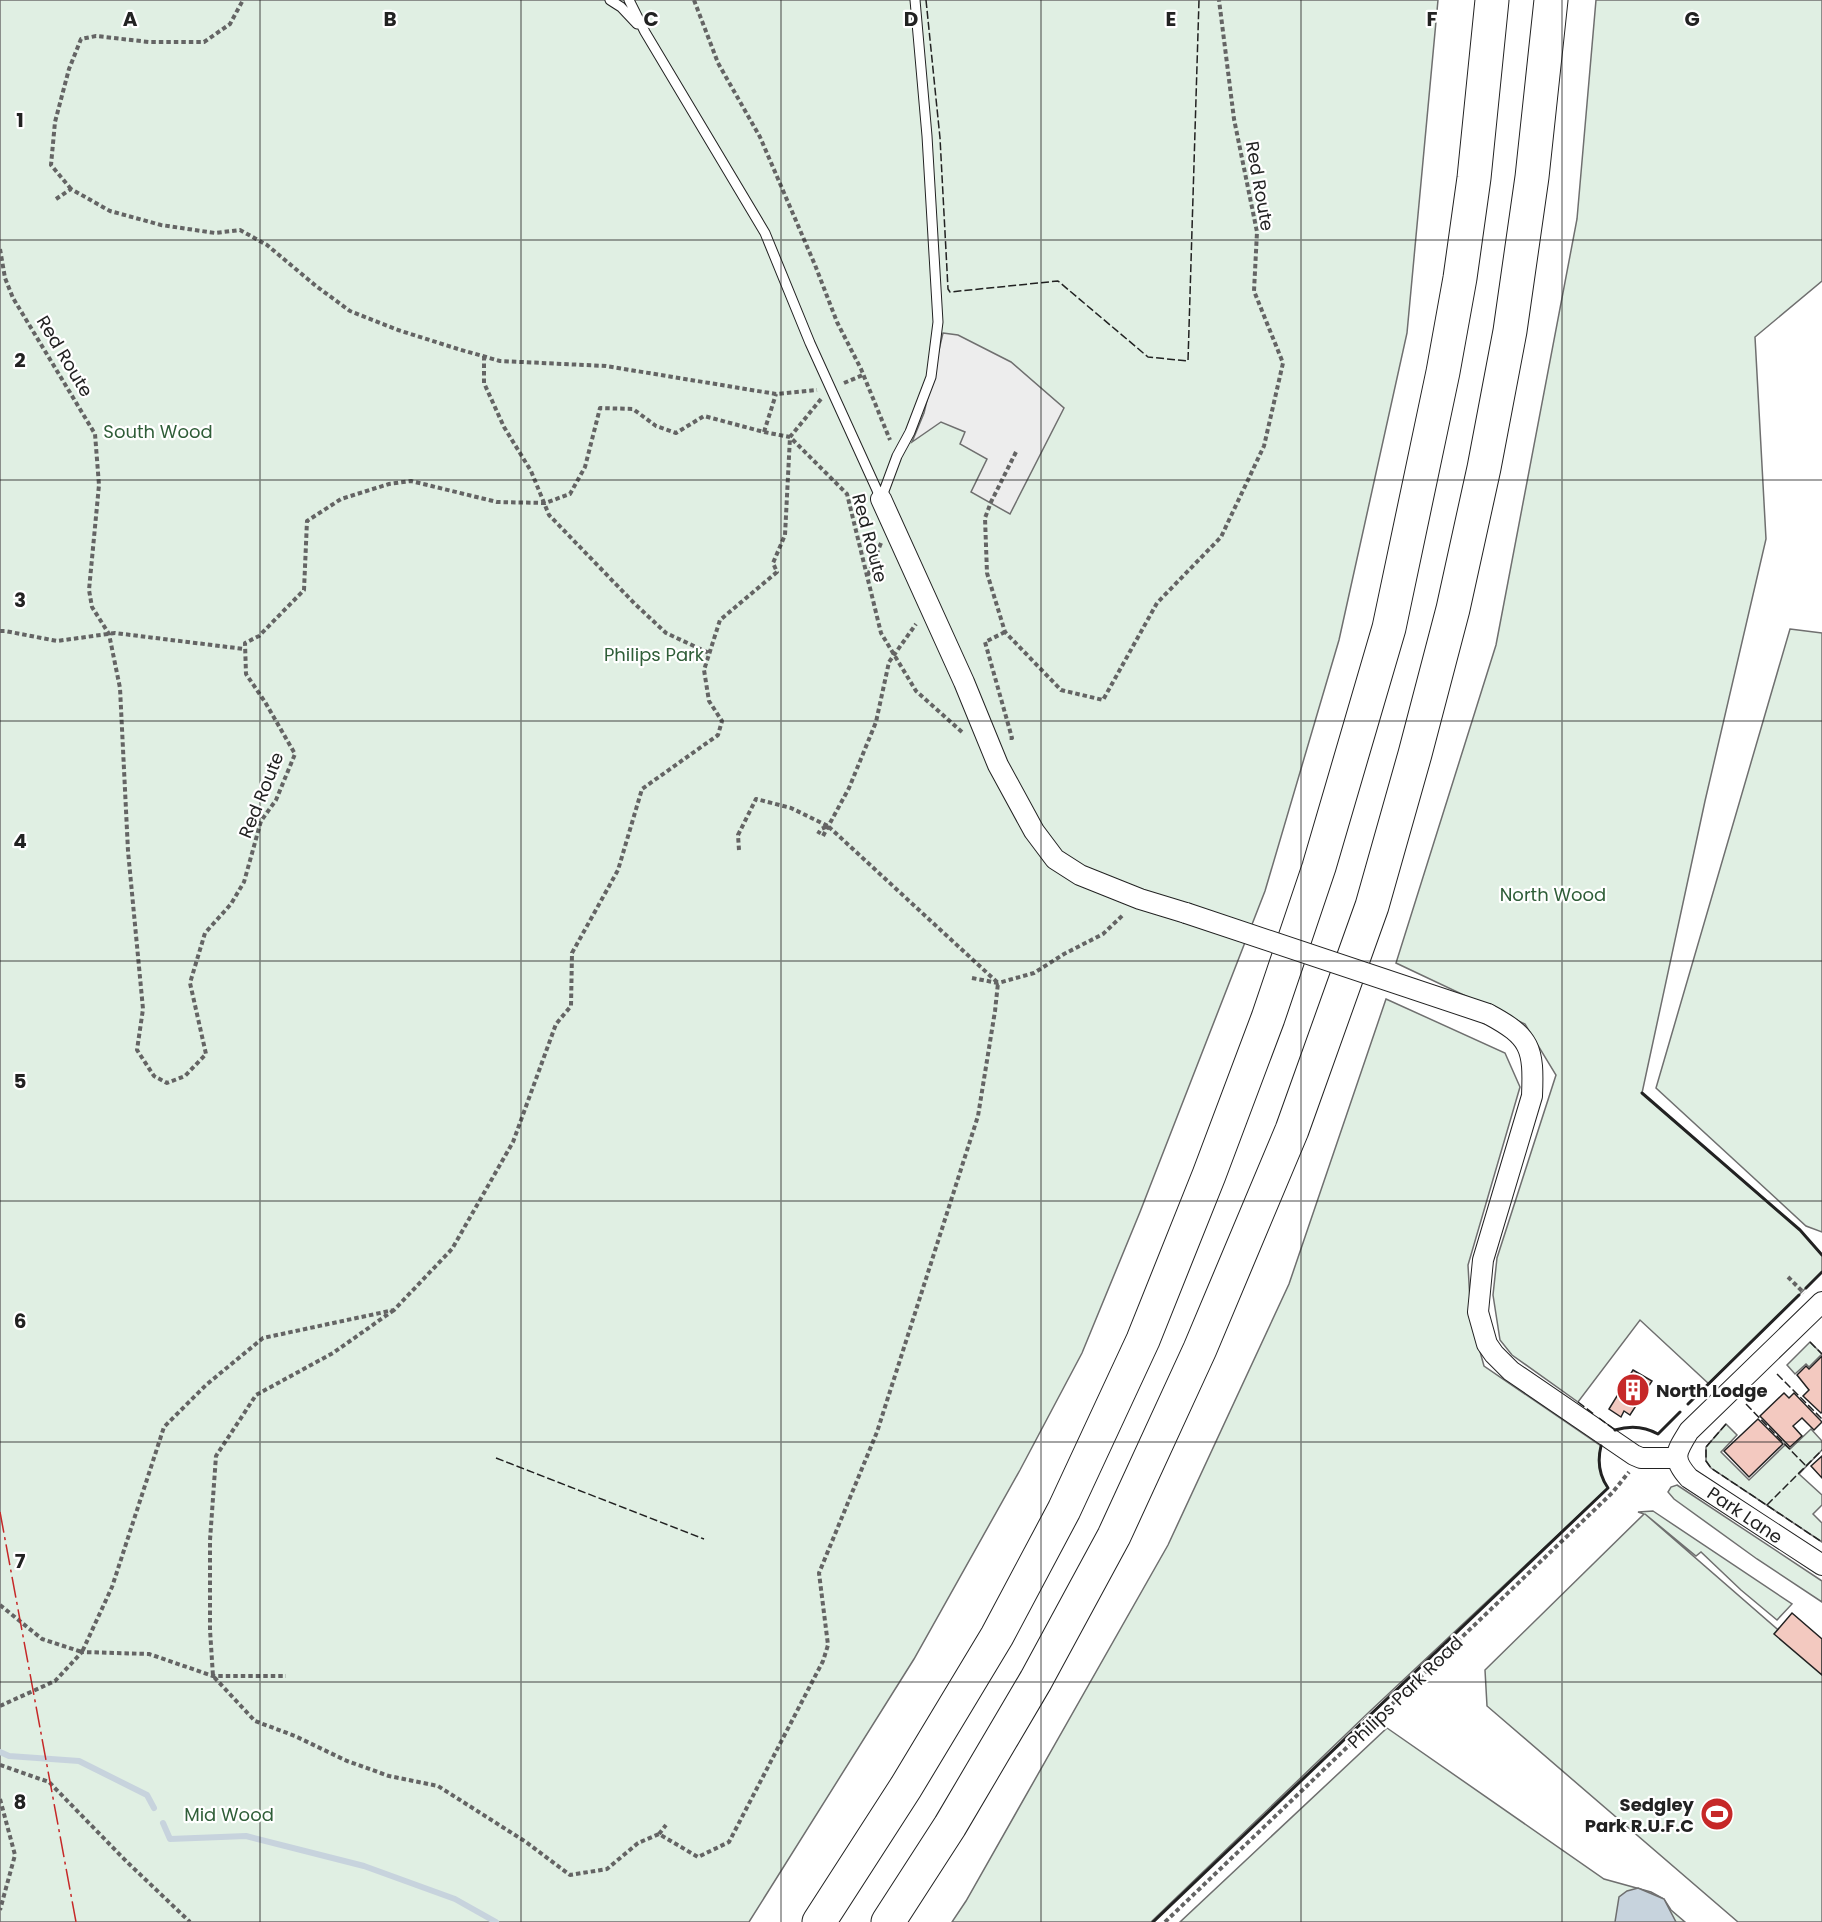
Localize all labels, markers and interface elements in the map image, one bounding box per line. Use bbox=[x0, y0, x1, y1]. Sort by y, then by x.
text: A bbox=[123, 5, 138, 33]
text: B bbox=[383, 5, 397, 33]
text: C bbox=[643, 5, 659, 33]
text: D bbox=[904, 5, 918, 33]
text: E bbox=[1166, 5, 1176, 33]
text: F bbox=[1427, 5, 1438, 33]
text: G bbox=[1684, 5, 1700, 33]
text: 1 bbox=[16, 106, 24, 134]
street label: Red Route bbox=[1240, 139, 1280, 233]
street label: Red Route bbox=[31, 311, 99, 401]
text: 2 bbox=[14, 346, 26, 374]
park label: South Wood bbox=[103, 419, 213, 444]
street label: Red Route bbox=[846, 491, 894, 585]
text: 3 bbox=[14, 586, 26, 614]
park label: Philips Park bbox=[604, 642, 705, 667]
street label: Red Route bbox=[232, 748, 290, 842]
text: 4 bbox=[13, 827, 27, 855]
park label: North Wood bbox=[1500, 882, 1606, 907]
text: 5 bbox=[14, 1067, 27, 1095]
text: 6 bbox=[14, 1307, 26, 1335]
building icon: North Lodge bbox=[1615, 1372, 1651, 1408]
place label: North Lodge bbox=[1656, 1378, 1768, 1403]
street label: Park Lane bbox=[1702, 1481, 1788, 1549]
text: 7 bbox=[15, 1547, 26, 1575]
street label: Philips Park Road bbox=[1342, 1630, 1468, 1754]
text: 8 bbox=[14, 1788, 26, 1816]
place label: Sedgley Park R.U.F.C bbox=[1585, 1792, 1695, 1838]
sports icon: Sedgley Park R.U.F.C bbox=[1699, 1796, 1735, 1832]
park label: Mid Wood bbox=[184, 1802, 274, 1827]

